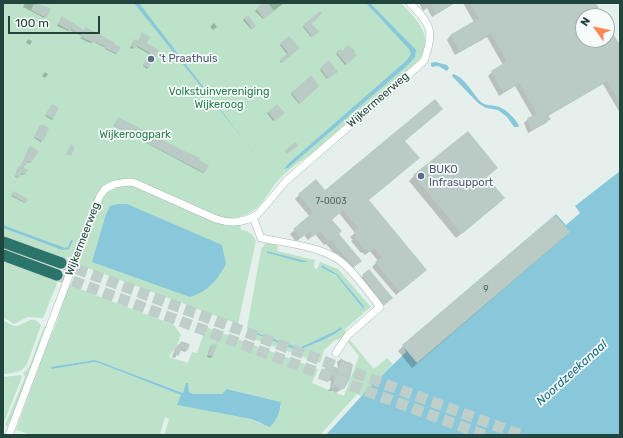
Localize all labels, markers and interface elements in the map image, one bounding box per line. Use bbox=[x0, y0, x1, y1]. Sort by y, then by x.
scale bar bbox=[10, 8, 102, 34]
north arrow bbox=[575, 8, 615, 48]
text: N bbox=[578, 15, 593, 29]
text: 100 m bbox=[15, 16, 49, 30]
place label: 't Praathuis bbox=[159, 52, 218, 66]
marker: 't Praathuis bbox=[146, 54, 156, 64]
street label: Wijkermeerweg bbox=[344, 70, 412, 130]
park label: Volkstuinvereniging Wijkeroog bbox=[169, 85, 269, 111]
park label: Wijkeroogpark bbox=[99, 128, 171, 142]
place label: BUKO Infrasupport bbox=[429, 163, 493, 189]
marker: BUKO Infrasupport bbox=[416, 171, 426, 181]
house number: 7-0003 bbox=[315, 196, 347, 206]
street label: Wijkermeerweg bbox=[63, 200, 103, 278]
house number: 9 bbox=[483, 284, 489, 294]
water label: Noordzeekanaal bbox=[534, 337, 610, 409]

